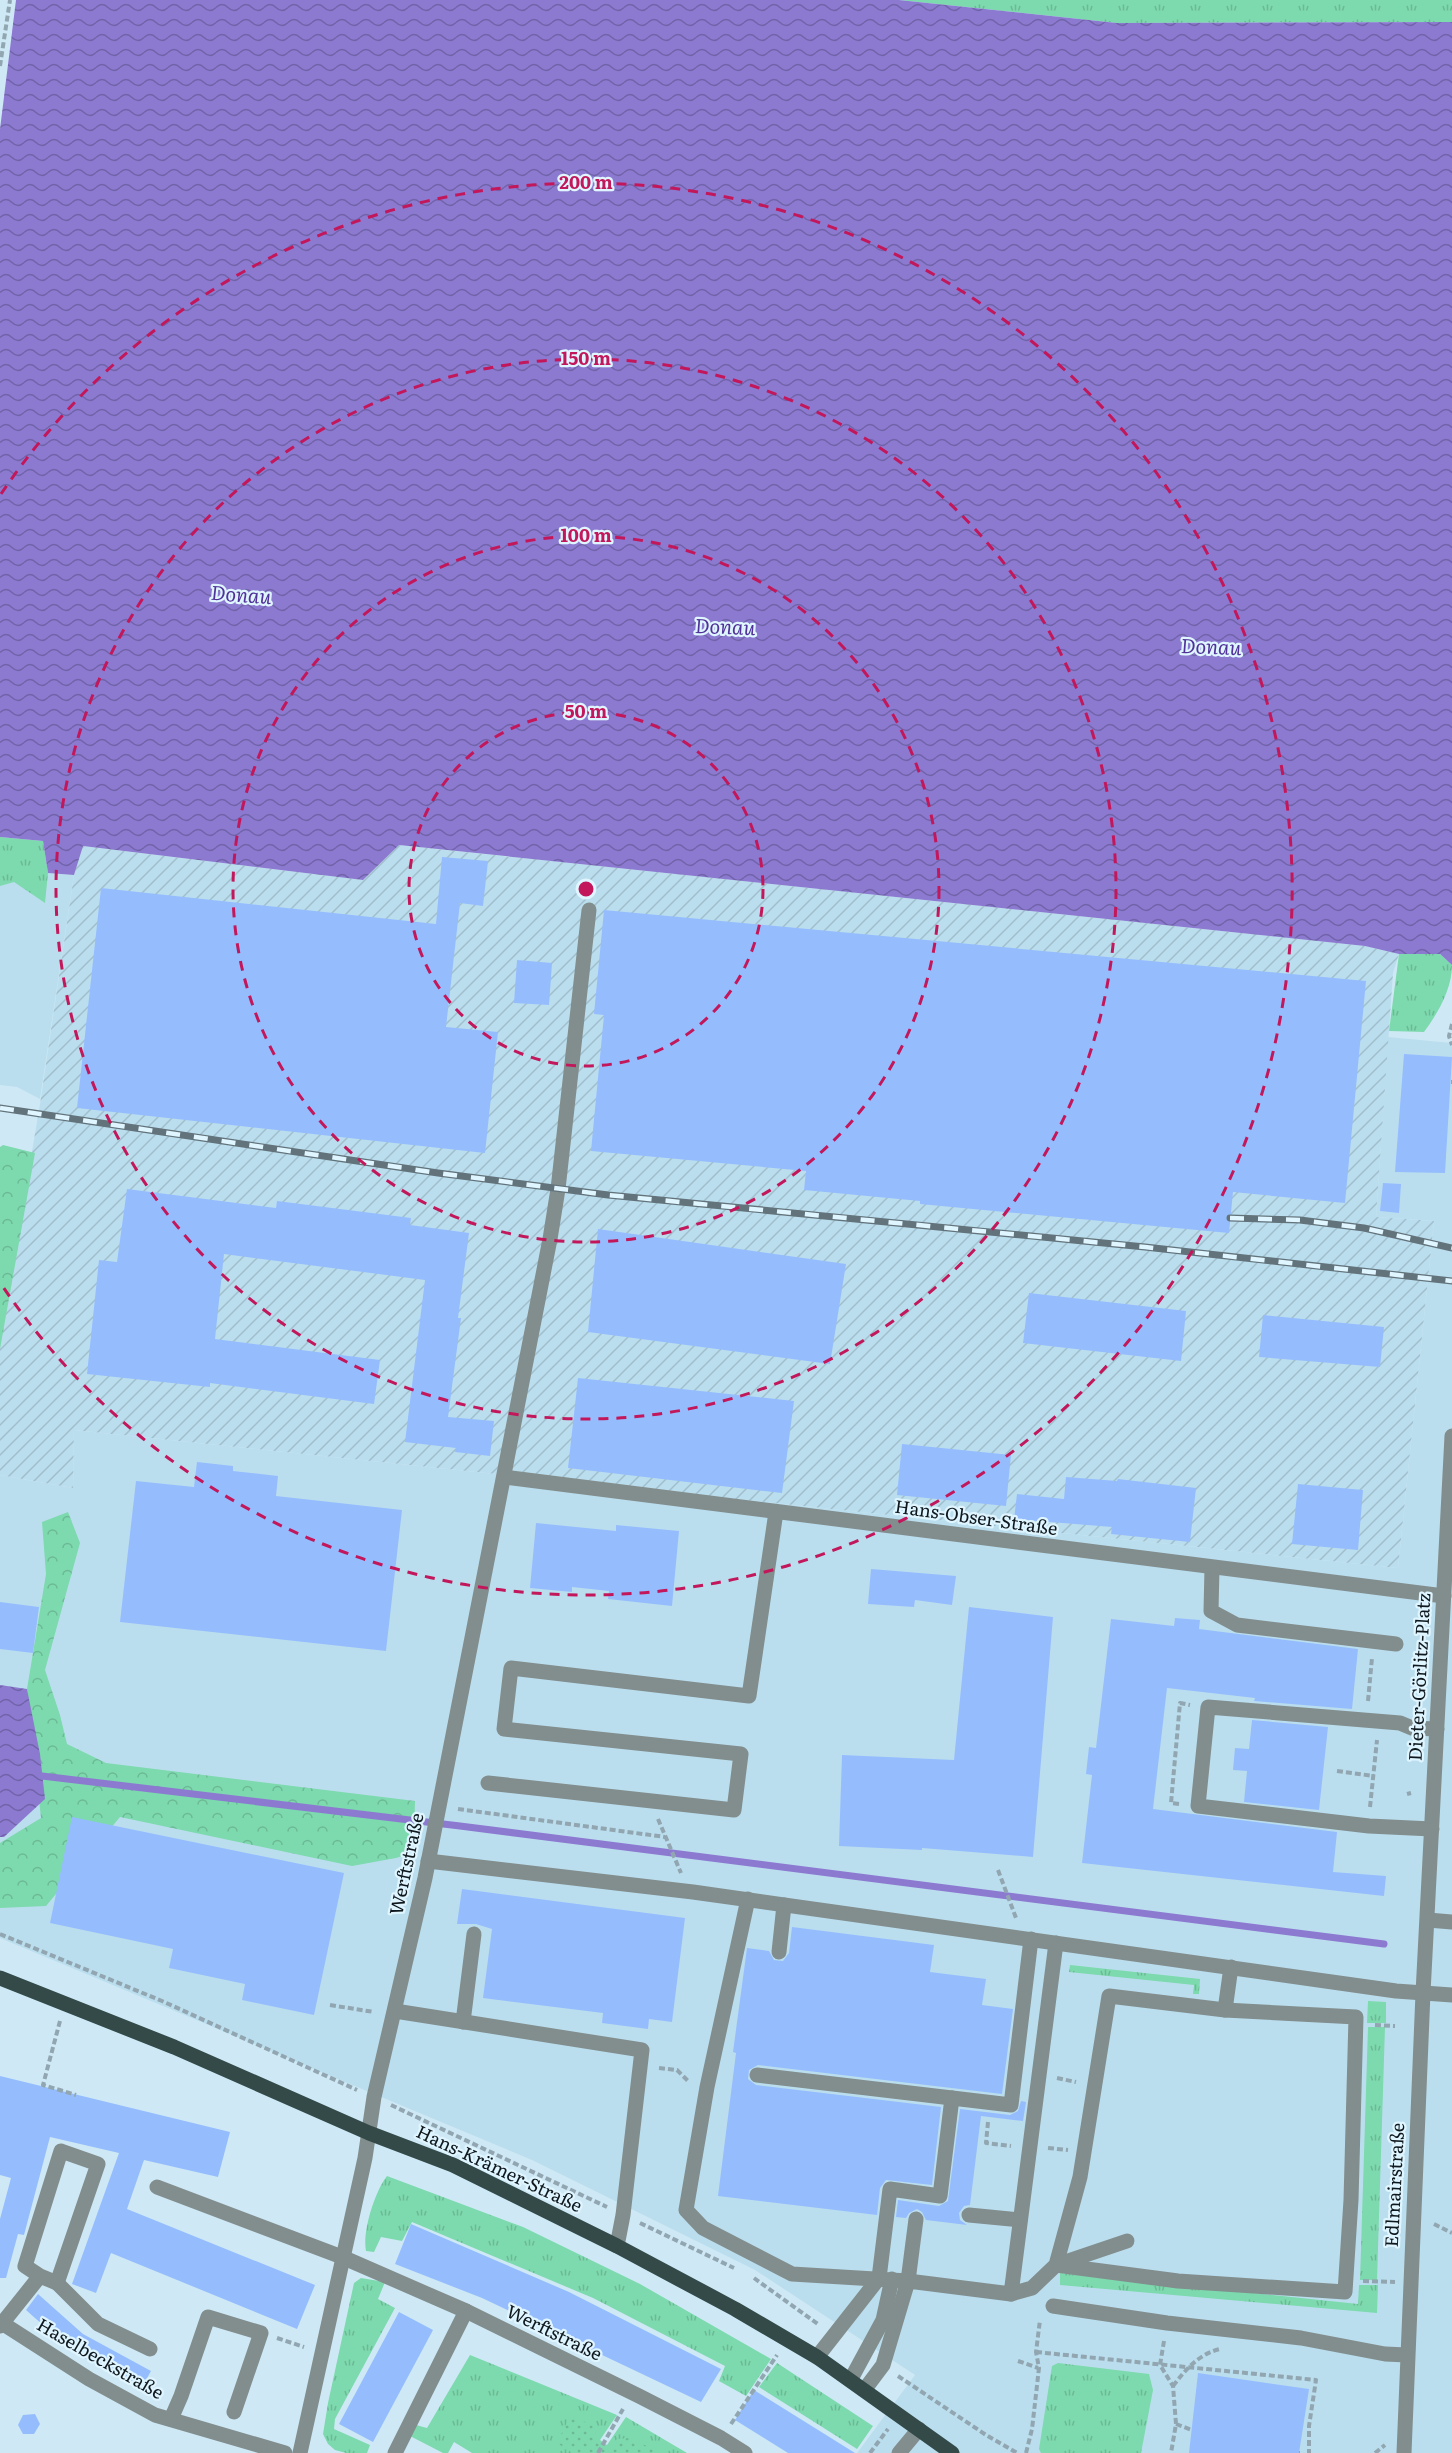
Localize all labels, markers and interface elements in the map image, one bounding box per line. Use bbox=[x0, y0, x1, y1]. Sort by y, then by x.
text: 200 m bbox=[559, 168, 613, 195]
text: 150 m bbox=[561, 344, 611, 371]
text: 100 m bbox=[560, 521, 612, 548]
water label: Donau bbox=[210, 576, 273, 610]
water label: Donau bbox=[694, 609, 756, 641]
water label: Donau bbox=[1180, 629, 1242, 661]
text: 50 m bbox=[565, 697, 607, 724]
centre of rings bbox=[576, 879, 596, 899]
street label: Hans-Obser-Straße bbox=[893, 1492, 1059, 1541]
street label: Dieter-Görlitz-Platz bbox=[1401, 1592, 1436, 1762]
street label: Werftstraße bbox=[382, 1810, 430, 1917]
street label: Hans-Krämer-Straße bbox=[412, 2117, 587, 2218]
street label: Edlmairstraße bbox=[1377, 2122, 1410, 2248]
street label: Werftstraße bbox=[502, 2297, 607, 2366]
street label: Haselbeckstraße bbox=[32, 2310, 169, 2405]

